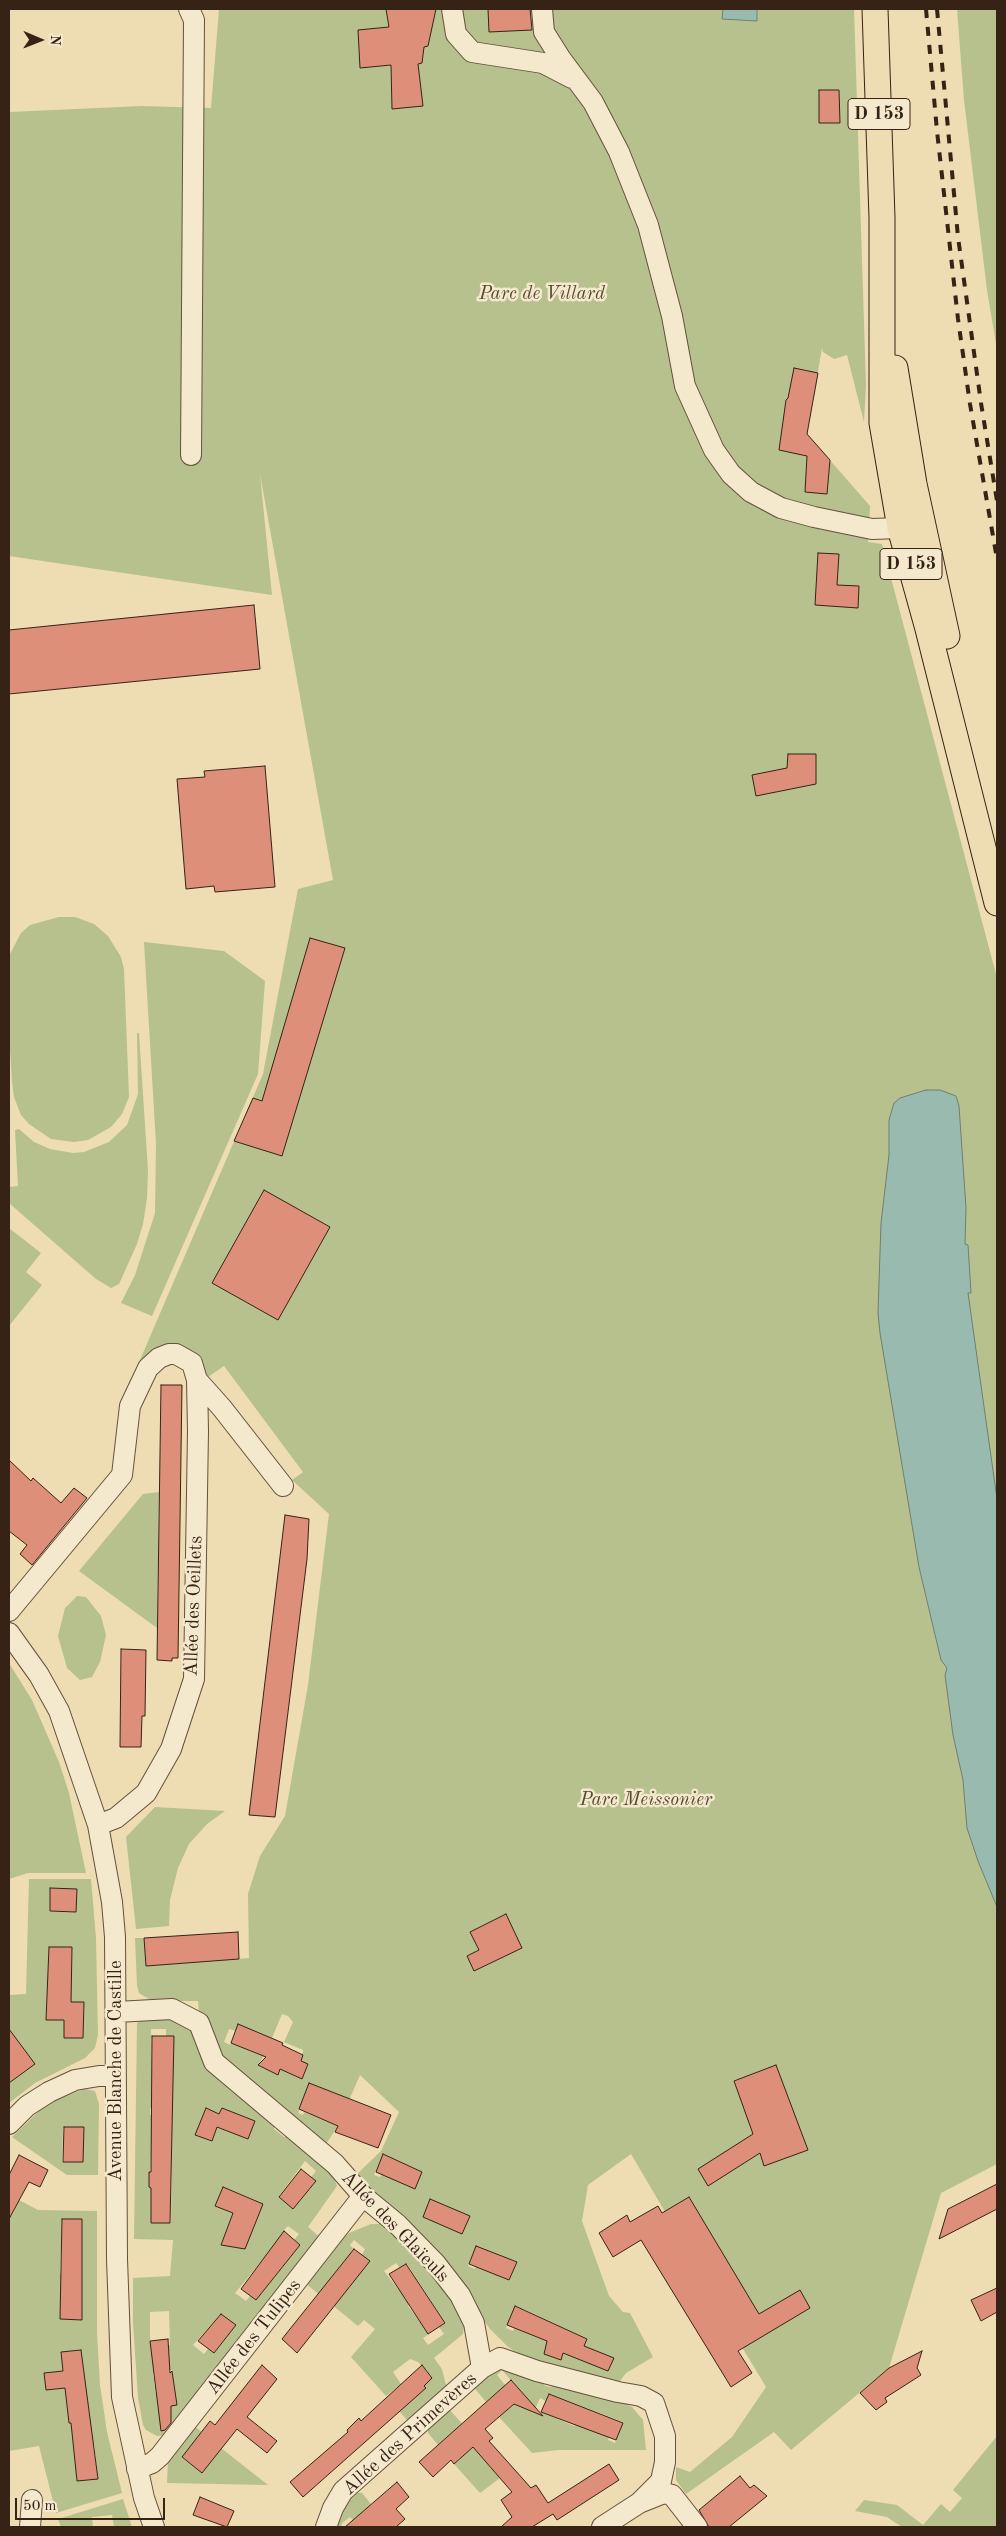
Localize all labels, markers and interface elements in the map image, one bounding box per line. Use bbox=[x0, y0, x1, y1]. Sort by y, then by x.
north arrow bbox=[15, 15, 65, 65]
text: N bbox=[48, 35, 62, 46]
road number: D 153 bbox=[848, 98, 910, 130]
park label: Parc de Villard bbox=[479, 283, 605, 305]
road number: D 153 bbox=[880, 548, 942, 580]
street label: Allée des Oeillets bbox=[180, 1535, 208, 1677]
park label: Parc Meissonier bbox=[580, 1789, 712, 1811]
street label: Avenue Blanche de Castille bbox=[105, 1960, 127, 2182]
street label: Allée des Glaïeuls bbox=[336, 2167, 454, 2287]
street label: Allée des Tulipes bbox=[202, 2275, 306, 2399]
street label: Allée des Primevères bbox=[338, 2368, 482, 2500]
scale bar bbox=[18, 2488, 168, 2520]
text: 50 m bbox=[23, 2499, 57, 2514]

